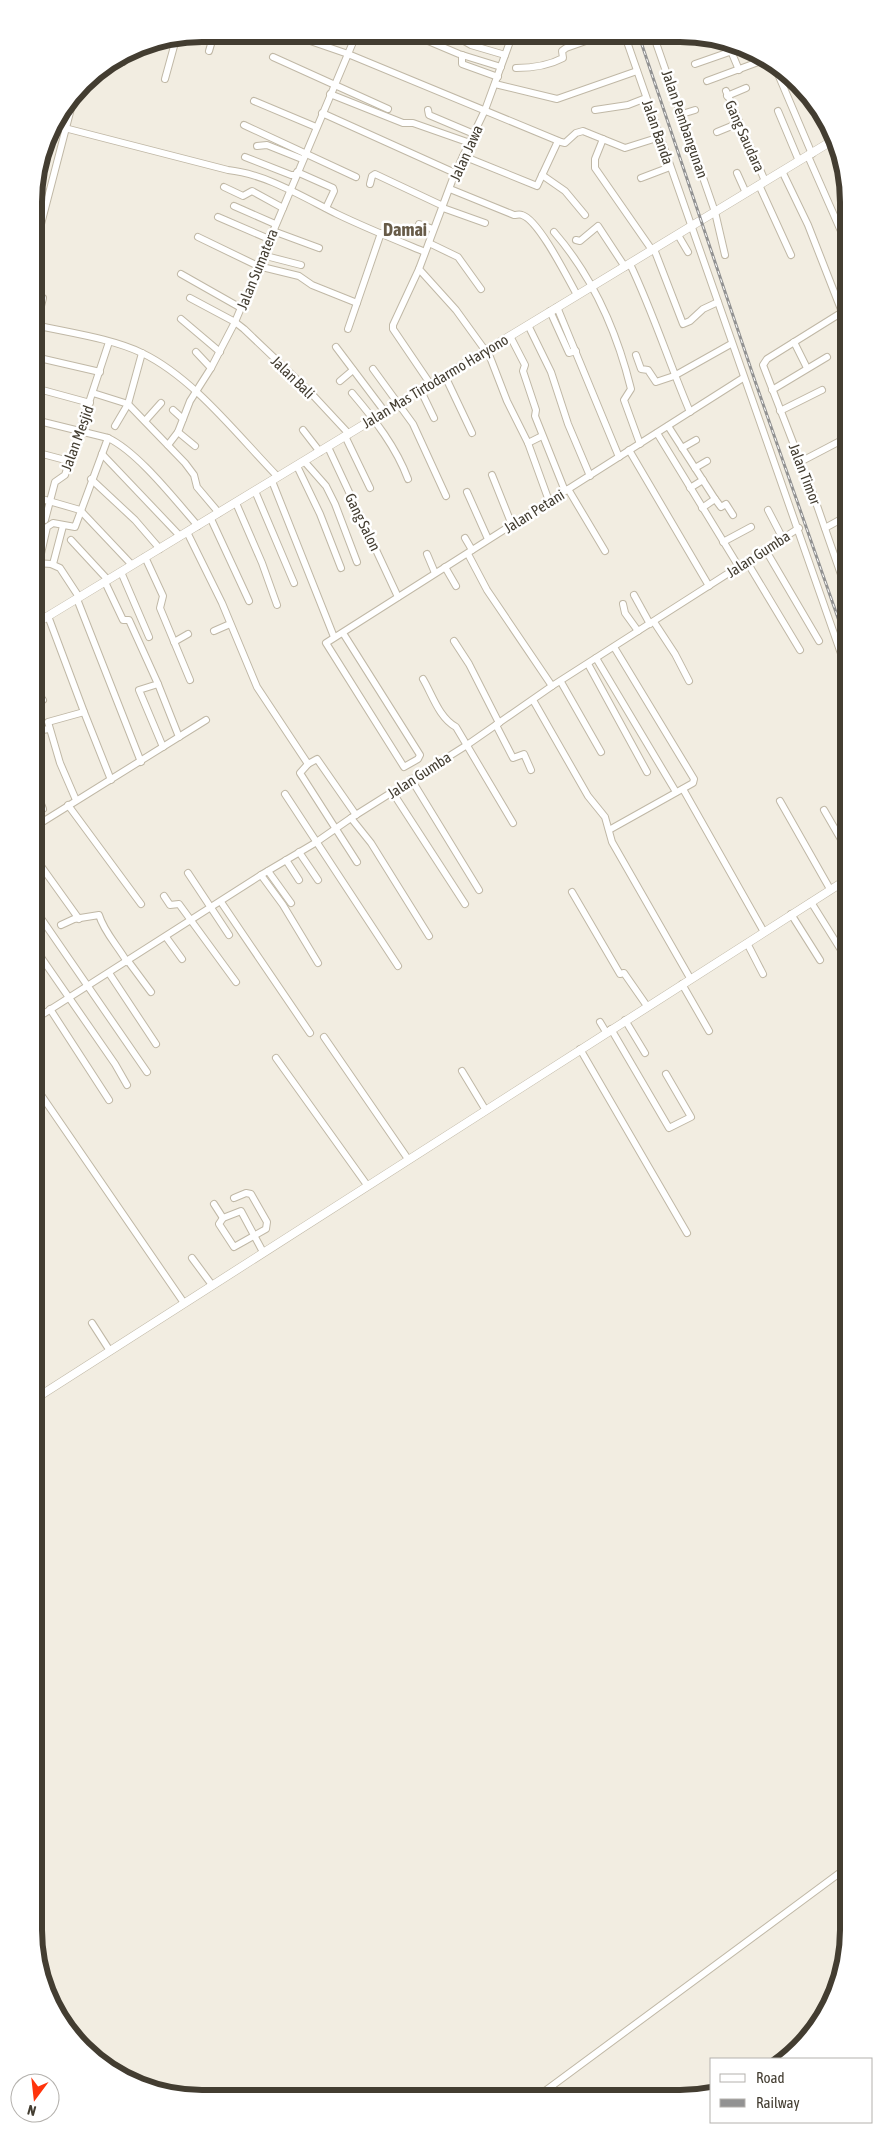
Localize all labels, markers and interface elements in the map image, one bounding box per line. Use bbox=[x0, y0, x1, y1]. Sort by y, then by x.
street label: Jalan Pembangunan bbox=[658, 68, 712, 180]
street label: Jalan Banda bbox=[639, 97, 677, 167]
street label: Gang Saudara bbox=[722, 98, 768, 174]
street label: Jalan Jawa bbox=[446, 122, 486, 184]
district label: Damai bbox=[383, 219, 427, 240]
street label: Jalan Sumatera bbox=[233, 226, 281, 312]
street label: Jalan Mas Tirtodarmo Haryono bbox=[359, 331, 511, 431]
street label: Jalan Bali bbox=[268, 352, 318, 402]
street label: Jalan Mesjid bbox=[57, 403, 97, 473]
street label: Jalan Timor bbox=[786, 441, 825, 507]
street label: Jalan Petani bbox=[501, 486, 567, 536]
street label: Gang Salon bbox=[342, 490, 384, 554]
street label: Jalan Gumba bbox=[723, 527, 793, 581]
street label: Jalan Gumba bbox=[384, 748, 454, 802]
legend bbox=[710, 2058, 873, 2123]
text: Road bbox=[756, 2069, 785, 2086]
north arrow bbox=[10, 2073, 60, 2123]
text: Railway bbox=[756, 2094, 800, 2111]
text: N bbox=[26, 2102, 38, 2119]

